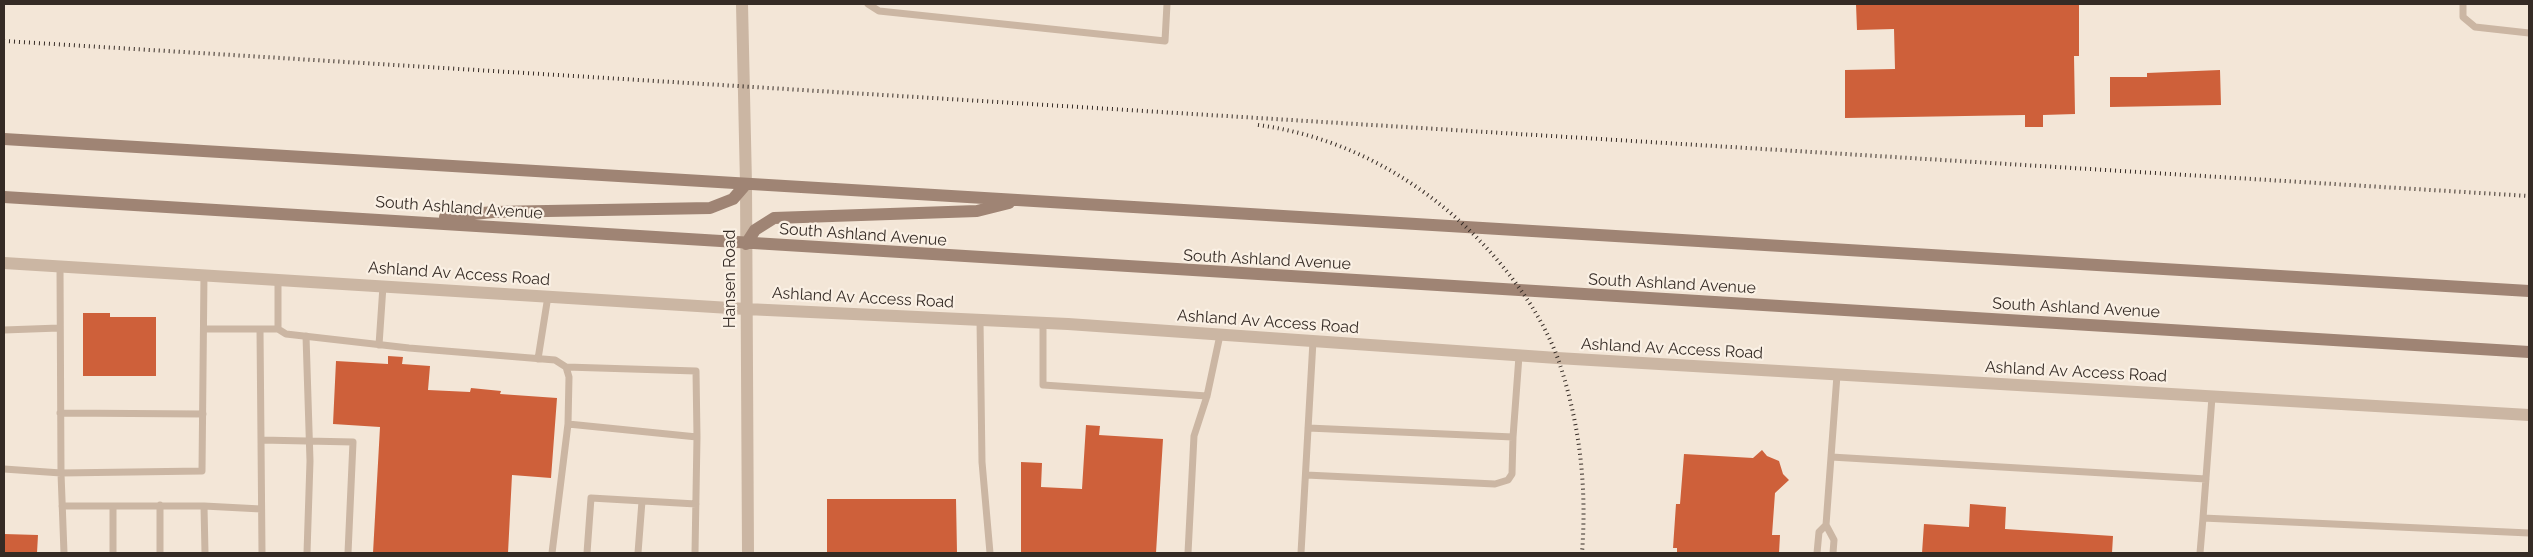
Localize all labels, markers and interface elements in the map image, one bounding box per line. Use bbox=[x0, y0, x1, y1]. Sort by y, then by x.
street label: South Ashland Avenue bbox=[375, 193, 543, 223]
street label: South Ashland Avenue bbox=[779, 220, 947, 250]
street label: Hansen Road bbox=[720, 230, 740, 328]
street label: South Ashland Avenue bbox=[1183, 246, 1351, 274]
street label: Ashland Av Access Road bbox=[367, 258, 551, 290]
street label: South Ashland Avenue bbox=[1588, 270, 1756, 298]
street label: Ashland Av Access Road bbox=[771, 284, 955, 312]
street label: South Ashland Avenue bbox=[1992, 294, 2160, 322]
street label: Ashland Av Access Road bbox=[1176, 306, 1360, 338]
street label: Ashland Av Access Road bbox=[1580, 335, 1764, 363]
street label: Ashland Av Access Road bbox=[1984, 358, 2168, 386]

